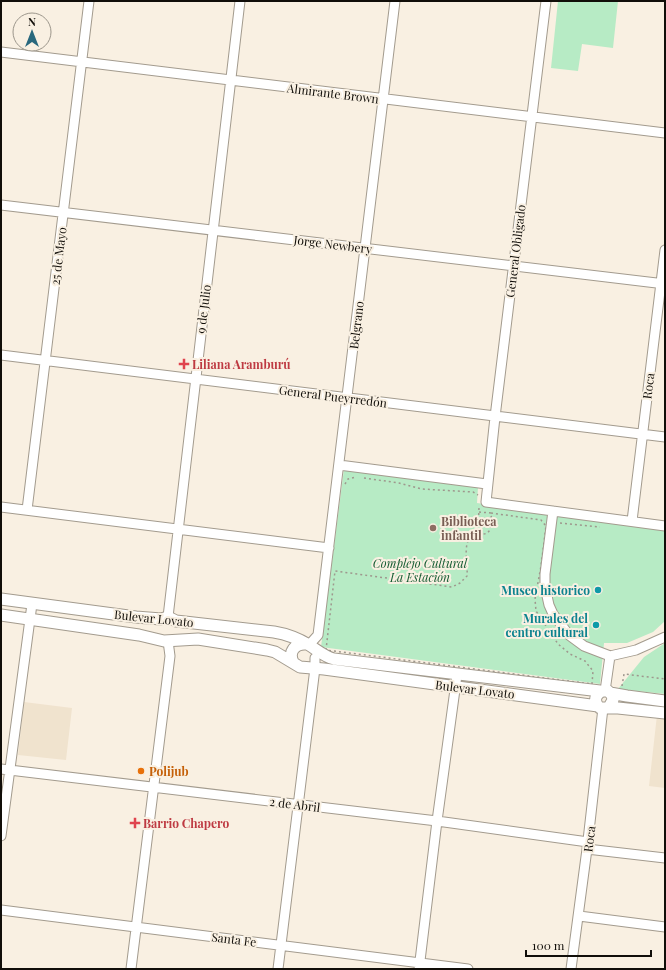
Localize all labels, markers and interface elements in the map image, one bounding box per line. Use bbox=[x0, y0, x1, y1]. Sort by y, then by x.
north arrow bbox=[12, 12, 52, 52]
text: N bbox=[28, 14, 36, 29]
street label: Almirante Brown bbox=[285, 79, 380, 107]
street label: General Obligado bbox=[501, 203, 529, 298]
street label: 25 de Mayo bbox=[47, 226, 70, 286]
street label: Jorge Newbery bbox=[292, 231, 373, 257]
street label: 9 de Julio bbox=[192, 283, 214, 334]
street label: Belgrano bbox=[345, 300, 367, 350]
place label: Liliana Aramburú bbox=[192, 356, 291, 372]
marker: Liliana Aramburú bbox=[179, 359, 189, 369]
street label: Roca bbox=[638, 372, 658, 400]
street label: General Pueyrredón bbox=[278, 381, 388, 411]
place label: Biblioteca infantil bbox=[441, 513, 497, 543]
marker: Biblioteca infantil bbox=[428, 523, 438, 533]
park label: Complejo Cultural La Estación bbox=[373, 555, 468, 585]
place label: Museo historico bbox=[501, 582, 590, 598]
marker: Museo historico bbox=[593, 585, 603, 595]
street label: Bulevar Lovato bbox=[113, 606, 195, 630]
place label: Murales del centro cultural bbox=[505, 610, 588, 640]
marker: Murales del centro cultural bbox=[591, 620, 601, 630]
street label: Bulevar Lovato bbox=[434, 676, 516, 702]
place label: Polijub bbox=[149, 763, 189, 779]
marker: Polijub bbox=[136, 766, 146, 776]
street label: 2 de Abril bbox=[269, 793, 322, 815]
place label: Barrio Chapero bbox=[143, 815, 229, 831]
marker: Barrio Chapero bbox=[130, 818, 140, 828]
street label: Roca bbox=[579, 825, 599, 853]
street label: Santa Fe bbox=[211, 928, 257, 950]
scale bar bbox=[526, 932, 651, 958]
text: 100 m bbox=[532, 937, 565, 953]

